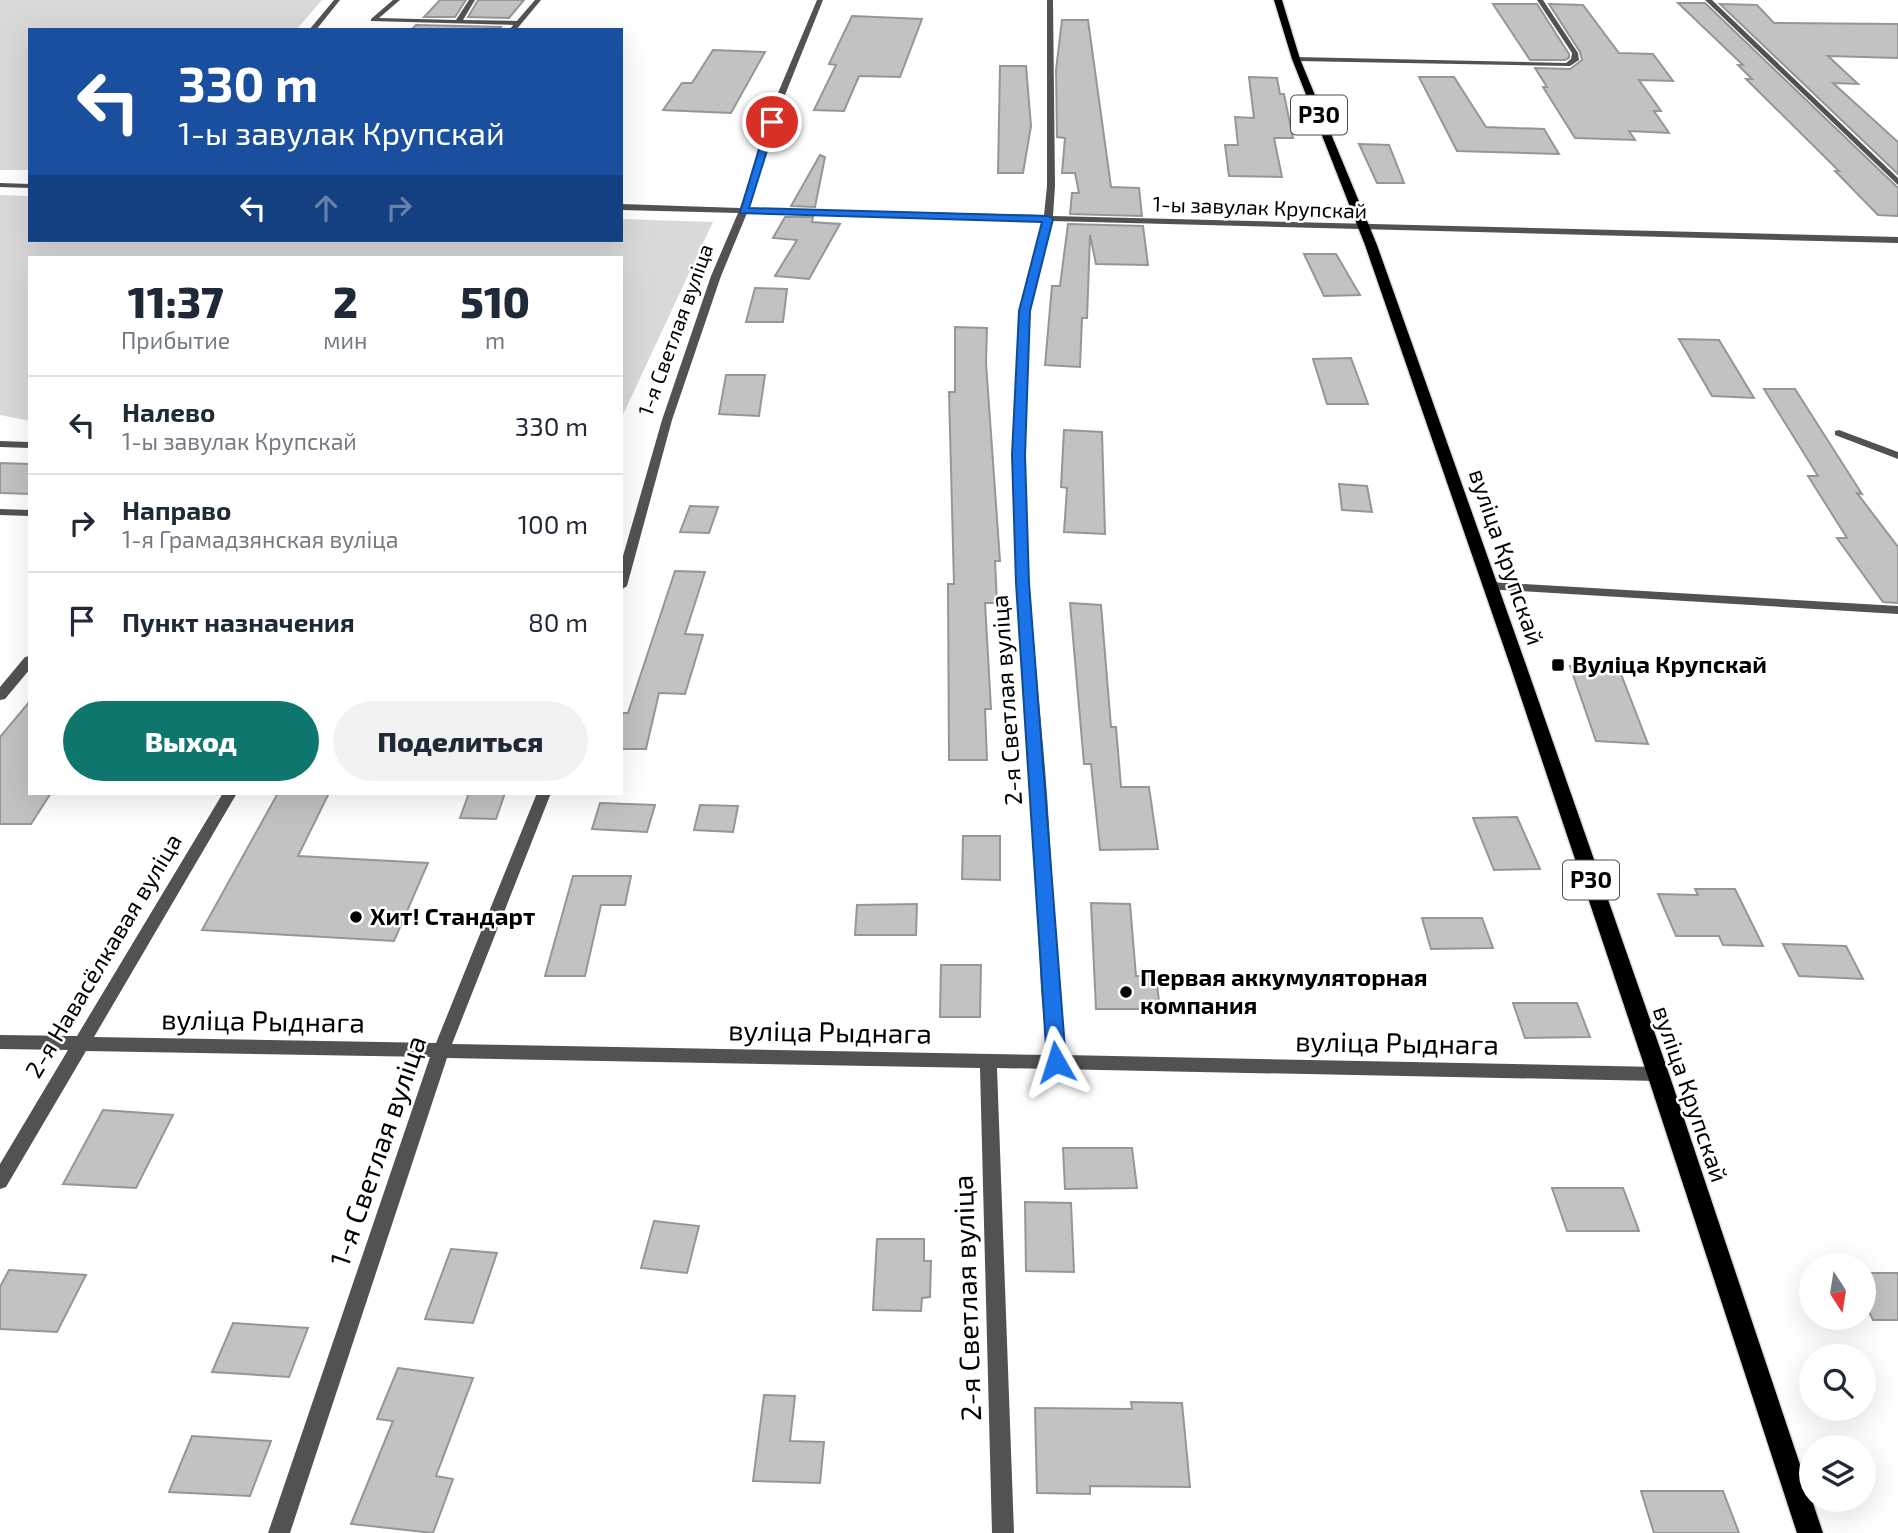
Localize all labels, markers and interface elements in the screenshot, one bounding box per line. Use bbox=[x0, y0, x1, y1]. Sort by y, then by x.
text: 330 m bbox=[178, 53, 318, 112]
icon: left bbox=[63, 56, 154, 147]
pin bbox=[742, 92, 802, 152]
road number: Р30 bbox=[1291, 96, 1347, 134]
icon: arrive bbox=[753, 103, 791, 141]
text: 1-ы завулак Крупскай bbox=[178, 113, 505, 151]
icon: left bbox=[234, 189, 272, 227]
icon: ahead bbox=[307, 189, 345, 227]
icon: right bbox=[380, 189, 418, 227]
street label: 1-ы завулак Крупскай bbox=[1152, 190, 1368, 224]
street label: 1-я Светлая вуліца bbox=[632, 240, 718, 419]
text: 11:37 bbox=[128, 276, 223, 326]
text: 2 bbox=[333, 276, 358, 326]
text: 510 bbox=[460, 276, 530, 326]
text: Прибытие bbox=[121, 326, 230, 354]
text: мин bbox=[323, 326, 367, 354]
text: m bbox=[485, 326, 505, 354]
text: Налево bbox=[122, 396, 215, 427]
icon: left bbox=[63, 406, 101, 444]
text: 330 m bbox=[515, 410, 588, 441]
text: 1-ы завулак Крупскай bbox=[122, 427, 357, 455]
street label: вуліца Крупскай bbox=[1463, 465, 1551, 649]
text: Направо bbox=[122, 494, 231, 525]
icon: right bbox=[63, 504, 101, 542]
text: 100 m bbox=[518, 508, 588, 539]
text: 1-я Грамадзянская вуліца bbox=[122, 525, 399, 553]
street label: 2-я Светлая вуліца bbox=[984, 594, 1028, 806]
icon: arrive bbox=[63, 602, 101, 640]
text: Пункт назначения bbox=[122, 606, 355, 637]
text: 80 m bbox=[528, 606, 588, 637]
place label: Вуліца Крупскай bbox=[1572, 649, 1767, 678]
marker: Вуліца Крупскай bbox=[1550, 657, 1566, 673]
button: Выход bbox=[63, 701, 319, 781]
button: Поделиться bbox=[333, 701, 588, 781]
street label: 2-я Навасёлкавая вуліца bbox=[18, 828, 188, 1083]
road number: Р30 bbox=[1563, 860, 1619, 900]
place label: Хит! Стандарт bbox=[370, 901, 535, 930]
marker: Хит! Стандарт bbox=[348, 909, 364, 925]
place label: Первая аккумуляторная компания bbox=[1140, 962, 1428, 1019]
marker: Первая аккумуляторная компания bbox=[1118, 984, 1134, 1000]
street label: вуліца Рыднага bbox=[161, 1001, 365, 1039]
street label: вуліца Крупскай bbox=[1647, 1002, 1735, 1186]
street label: вуліца Рыднага bbox=[728, 1012, 932, 1050]
street label: вуліца Рыднага bbox=[1295, 1023, 1499, 1061]
position arrow bbox=[1019, 1025, 1093, 1099]
street label: 1-я Светлая вуліца bbox=[322, 1031, 432, 1270]
street label: 2-я Светлая вуліца bbox=[945, 1174, 987, 1422]
north arrow bbox=[1799, 1253, 1876, 1330]
map controls bbox=[1799, 1253, 1876, 1512]
button: search bbox=[1799, 1344, 1876, 1421]
button: layers bbox=[1799, 1435, 1876, 1512]

